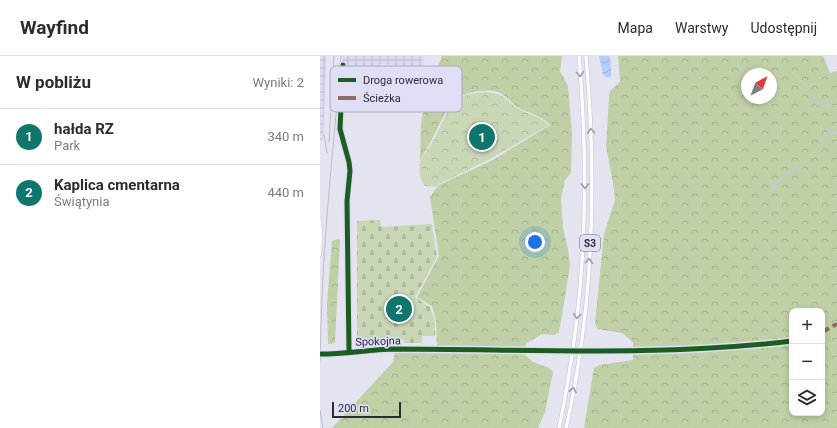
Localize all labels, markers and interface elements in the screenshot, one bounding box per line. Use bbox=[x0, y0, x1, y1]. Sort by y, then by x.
text: Wayfind bbox=[20, 16, 89, 39]
text: Mapa bbox=[618, 20, 653, 36]
text: Warstwy bbox=[675, 20, 728, 36]
text: Udostępnij bbox=[750, 20, 817, 36]
legend bbox=[330, 66, 462, 112]
north arrow bbox=[741, 68, 777, 104]
one-way arrow bbox=[576, 71, 585, 77]
text: W pobliżu bbox=[16, 72, 91, 92]
text: Droga rowerowa bbox=[363, 74, 443, 87]
text: Wyniki: 2 bbox=[253, 75, 304, 90]
text: Ścieżka bbox=[363, 92, 401, 105]
text: hałda RZ bbox=[54, 120, 114, 138]
pin: 1 bbox=[469, 122, 495, 152]
one-way arrow bbox=[587, 128, 596, 134]
text: 1 bbox=[25, 129, 33, 144]
text: 340 m bbox=[267, 129, 304, 144]
text: Park bbox=[54, 138, 80, 153]
text: Kaplica cmentarna bbox=[54, 176, 180, 194]
one-way arrow bbox=[581, 183, 589, 189]
text: 2 bbox=[25, 185, 33, 200]
text: 440 m bbox=[267, 185, 304, 200]
text: Świątynia bbox=[54, 194, 110, 209]
your location bbox=[525, 232, 545, 252]
road number: S3 bbox=[580, 235, 600, 251]
one-way arrow bbox=[584, 258, 593, 264]
pin: 2 bbox=[386, 294, 412, 324]
map controls bbox=[789, 308, 825, 416]
button: + bbox=[789, 308, 825, 344]
one-way arrow bbox=[573, 313, 582, 319]
street label: Spokojna bbox=[355, 334, 401, 349]
button: − bbox=[789, 344, 825, 380]
button: layers bbox=[789, 380, 825, 416]
one-way arrow bbox=[568, 387, 577, 393]
scale bar bbox=[332, 400, 401, 419]
text: 200 m bbox=[338, 402, 369, 415]

